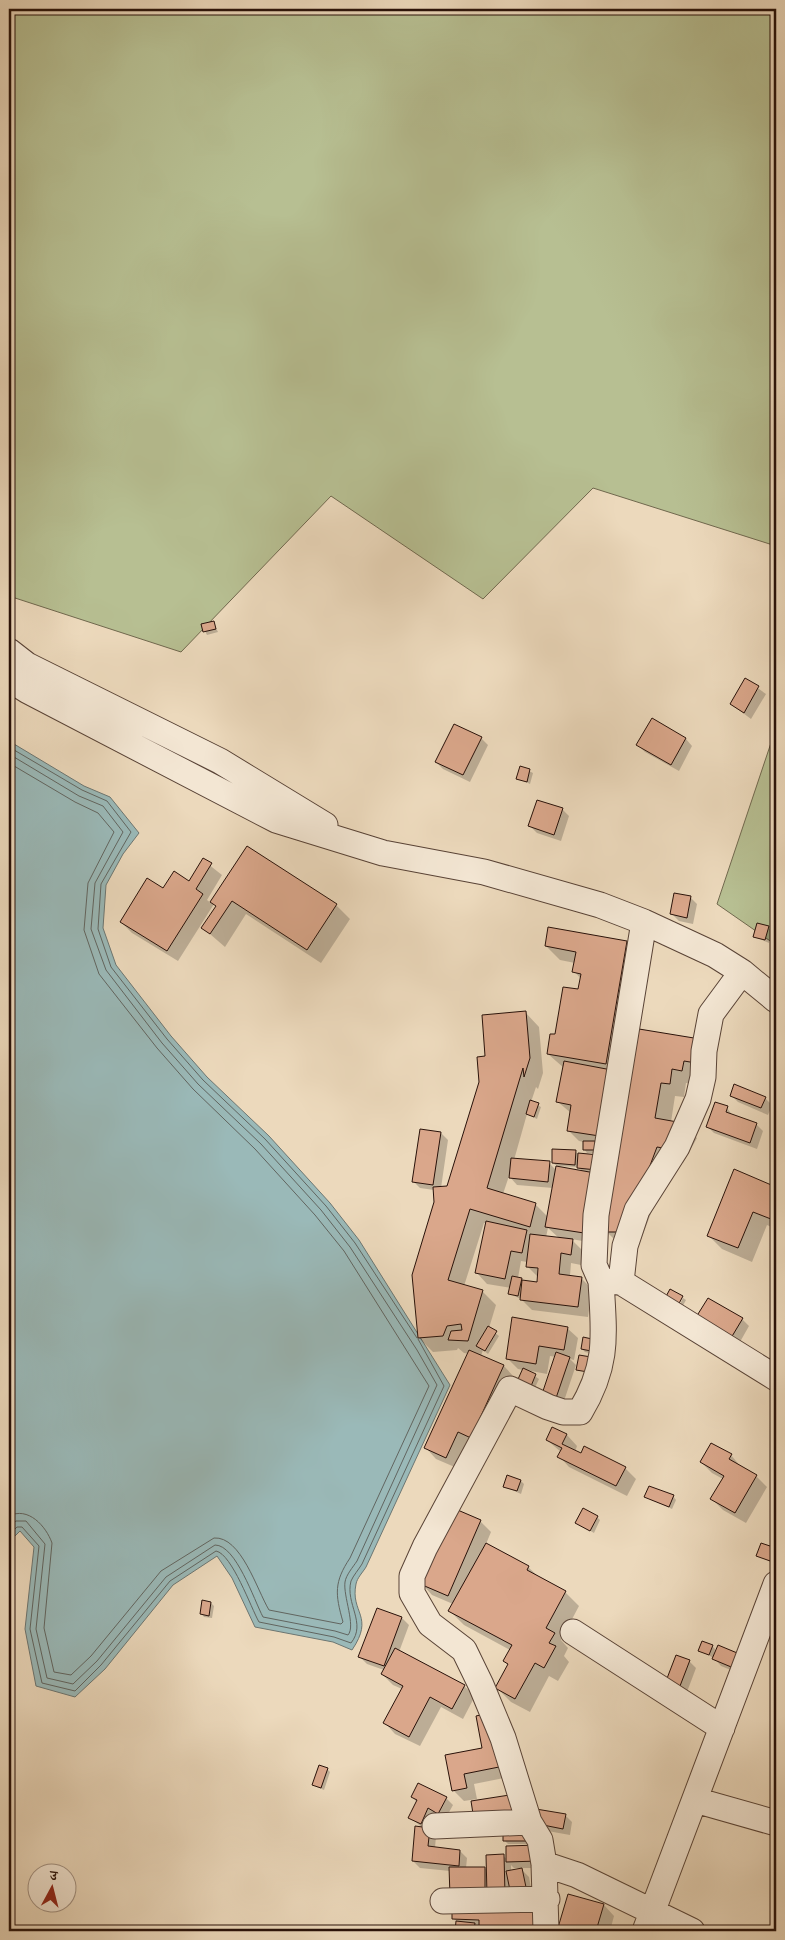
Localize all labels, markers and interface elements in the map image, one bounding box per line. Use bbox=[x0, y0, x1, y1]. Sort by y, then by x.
north arrow bbox=[28, 1862, 78, 1912]
text: उ bbox=[48, 1865, 59, 1886]

